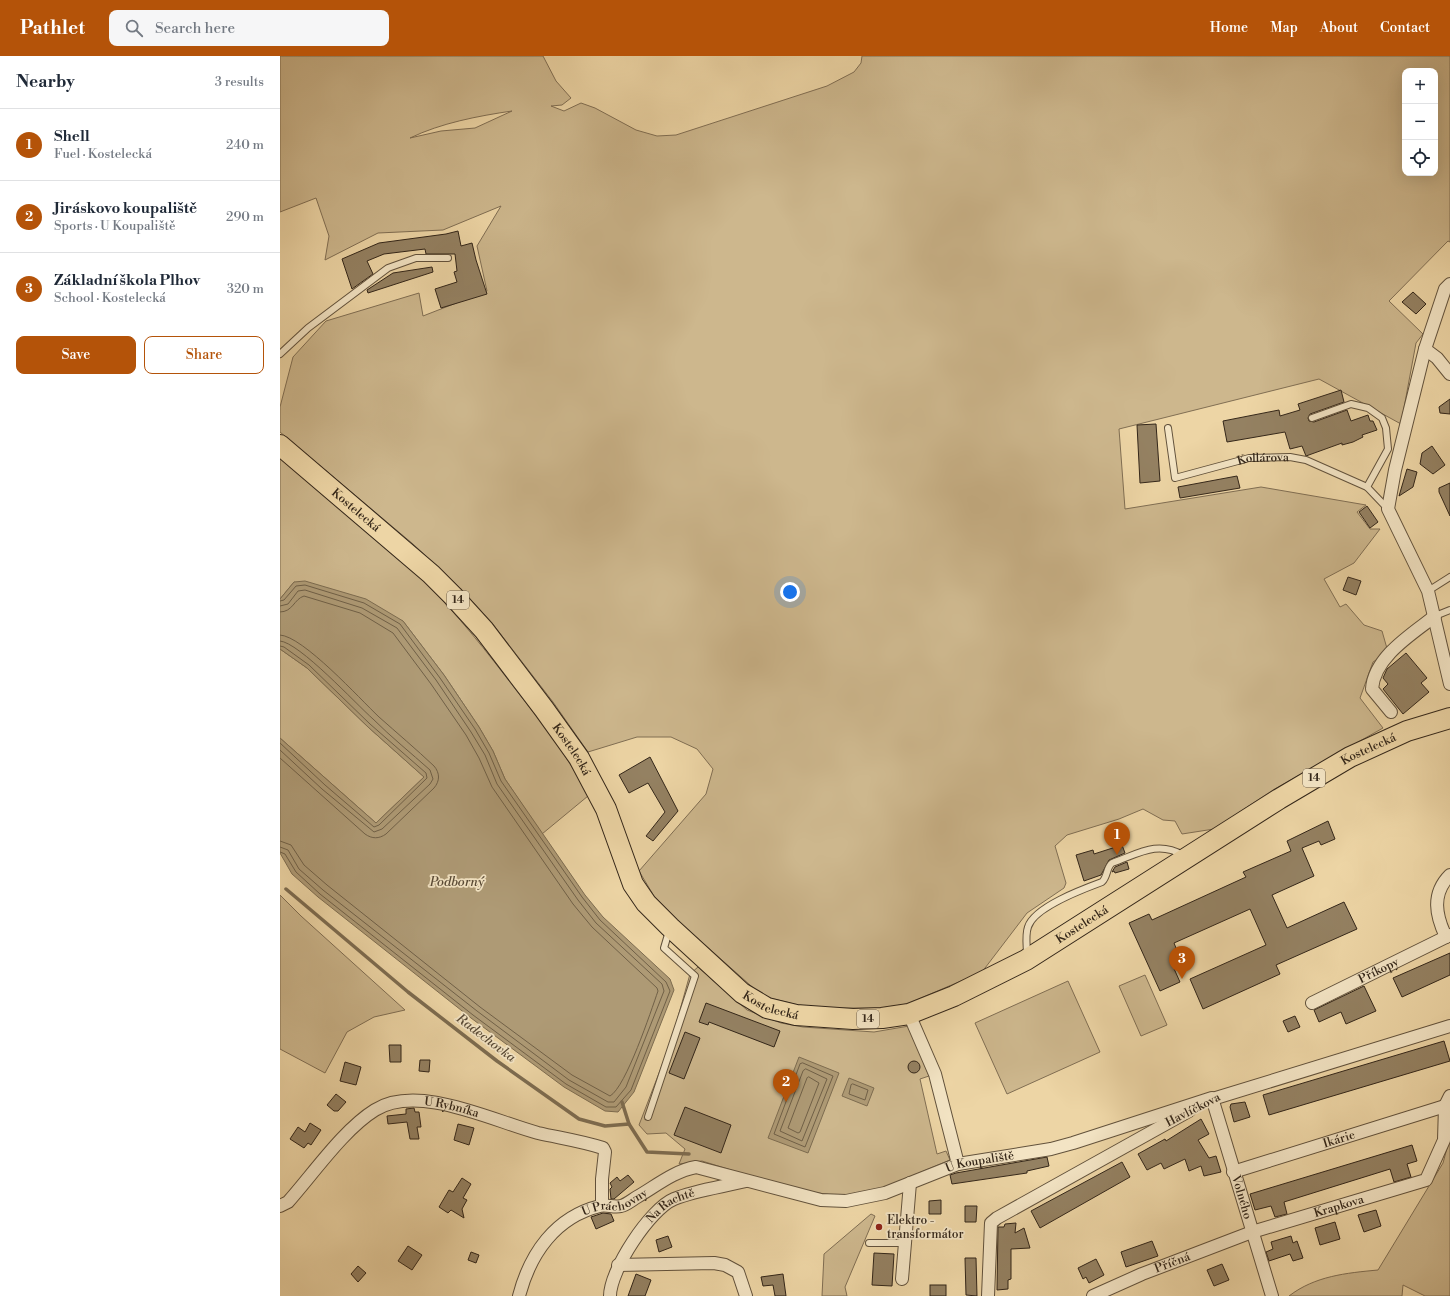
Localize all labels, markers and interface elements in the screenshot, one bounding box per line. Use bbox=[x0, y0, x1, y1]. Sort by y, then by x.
search box bbox=[109, 10, 389, 46]
text: Pathlet bbox=[20, 16, 85, 40]
icon: search bbox=[123, 17, 145, 39]
text: Search here bbox=[155, 19, 235, 38]
text: Home bbox=[1210, 19, 1248, 37]
text: Map bbox=[1270, 19, 1298, 37]
text: About bbox=[1320, 19, 1358, 37]
text: Contact bbox=[1380, 19, 1430, 37]
map controls bbox=[1402, 68, 1438, 176]
button: + bbox=[1402, 68, 1438, 104]
text: Nearby bbox=[16, 71, 75, 93]
text: 3 results bbox=[215, 74, 264, 90]
button: − bbox=[1402, 104, 1438, 140]
text: Shell bbox=[54, 127, 90, 146]
text: 1 bbox=[26, 137, 32, 153]
text: 240 m bbox=[226, 137, 264, 153]
button: locate bbox=[1402, 140, 1438, 176]
text: Fuel · Kostelecká bbox=[54, 146, 152, 162]
text: Jiráskovo koupaliště bbox=[54, 199, 197, 218]
text: 2 bbox=[25, 209, 33, 225]
text: 290 m bbox=[226, 209, 264, 225]
text: Sports · U Koupaliště bbox=[54, 218, 176, 234]
text: Základní škola Plhov bbox=[54, 271, 200, 290]
text: 3 bbox=[25, 281, 33, 297]
text: 320 m bbox=[227, 281, 264, 297]
text: School · Kostelecká bbox=[54, 290, 166, 306]
button: Save bbox=[16, 336, 136, 374]
button: Share bbox=[144, 336, 264, 374]
street label: Kollárova bbox=[1235, 450, 1290, 468]
street label: Kostelecká bbox=[329, 485, 384, 536]
your location bbox=[780, 582, 800, 602]
road number: 14 bbox=[447, 591, 469, 609]
street label: Kostelecká bbox=[549, 720, 595, 779]
street label: Kostelecká bbox=[1338, 729, 1399, 768]
road number: 14 bbox=[1303, 769, 1325, 787]
pin: 1 bbox=[1104, 822, 1130, 855]
water label: Podborný bbox=[429, 874, 485, 890]
street label: Kostelecká bbox=[1053, 902, 1112, 947]
pin: 3 bbox=[1169, 946, 1195, 979]
street label: Příkopy bbox=[1356, 954, 1401, 987]
street label: Kostelecká bbox=[740, 988, 801, 1023]
water label: Radechovka bbox=[452, 1010, 519, 1066]
road number: 14 bbox=[857, 1010, 879, 1028]
pin: 2 bbox=[773, 1069, 799, 1102]
street label: Havlíčkova bbox=[1163, 1089, 1224, 1130]
street label: U Rybníka bbox=[423, 1094, 482, 1121]
street label: Ikárie bbox=[1321, 1127, 1357, 1151]
street label: U Koupaliště bbox=[943, 1148, 1015, 1176]
street label: Volného bbox=[1228, 1173, 1256, 1221]
street label: U Práchovny bbox=[579, 1185, 650, 1219]
street label: Na Rachtě bbox=[643, 1185, 696, 1226]
street label: Krapkova bbox=[1312, 1191, 1366, 1221]
place label: Elektro - transformátor bbox=[887, 1213, 964, 1242]
marker: Elektro - transformátor bbox=[874, 1222, 884, 1232]
street label: Příčná bbox=[1152, 1249, 1193, 1276]

